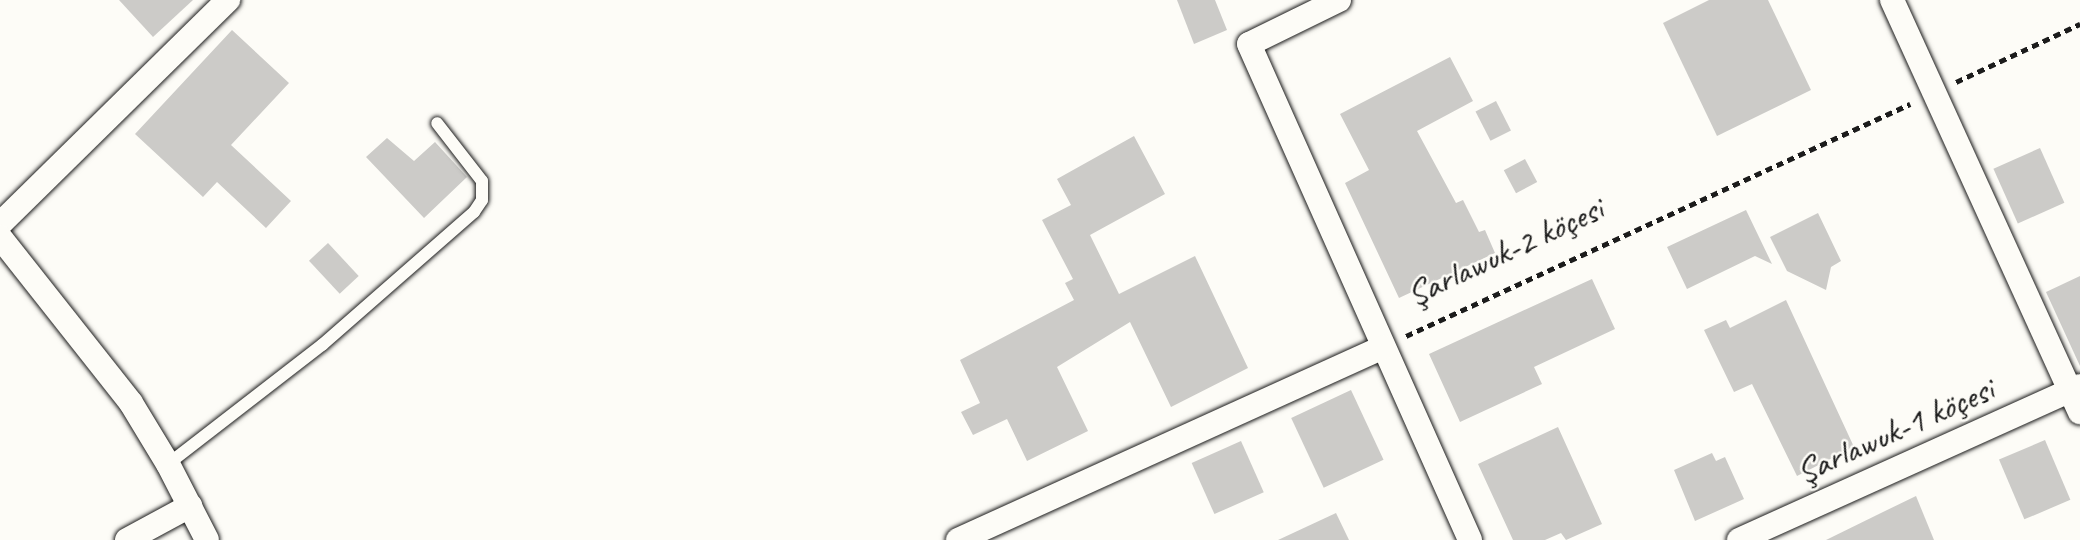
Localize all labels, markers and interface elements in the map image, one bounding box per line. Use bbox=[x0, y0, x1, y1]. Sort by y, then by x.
street label: Şarlawuk-2 köçesi bbox=[1400, 188, 1610, 316]
street label: Şarlawuk-1 köçesi bbox=[1790, 369, 2000, 493]

